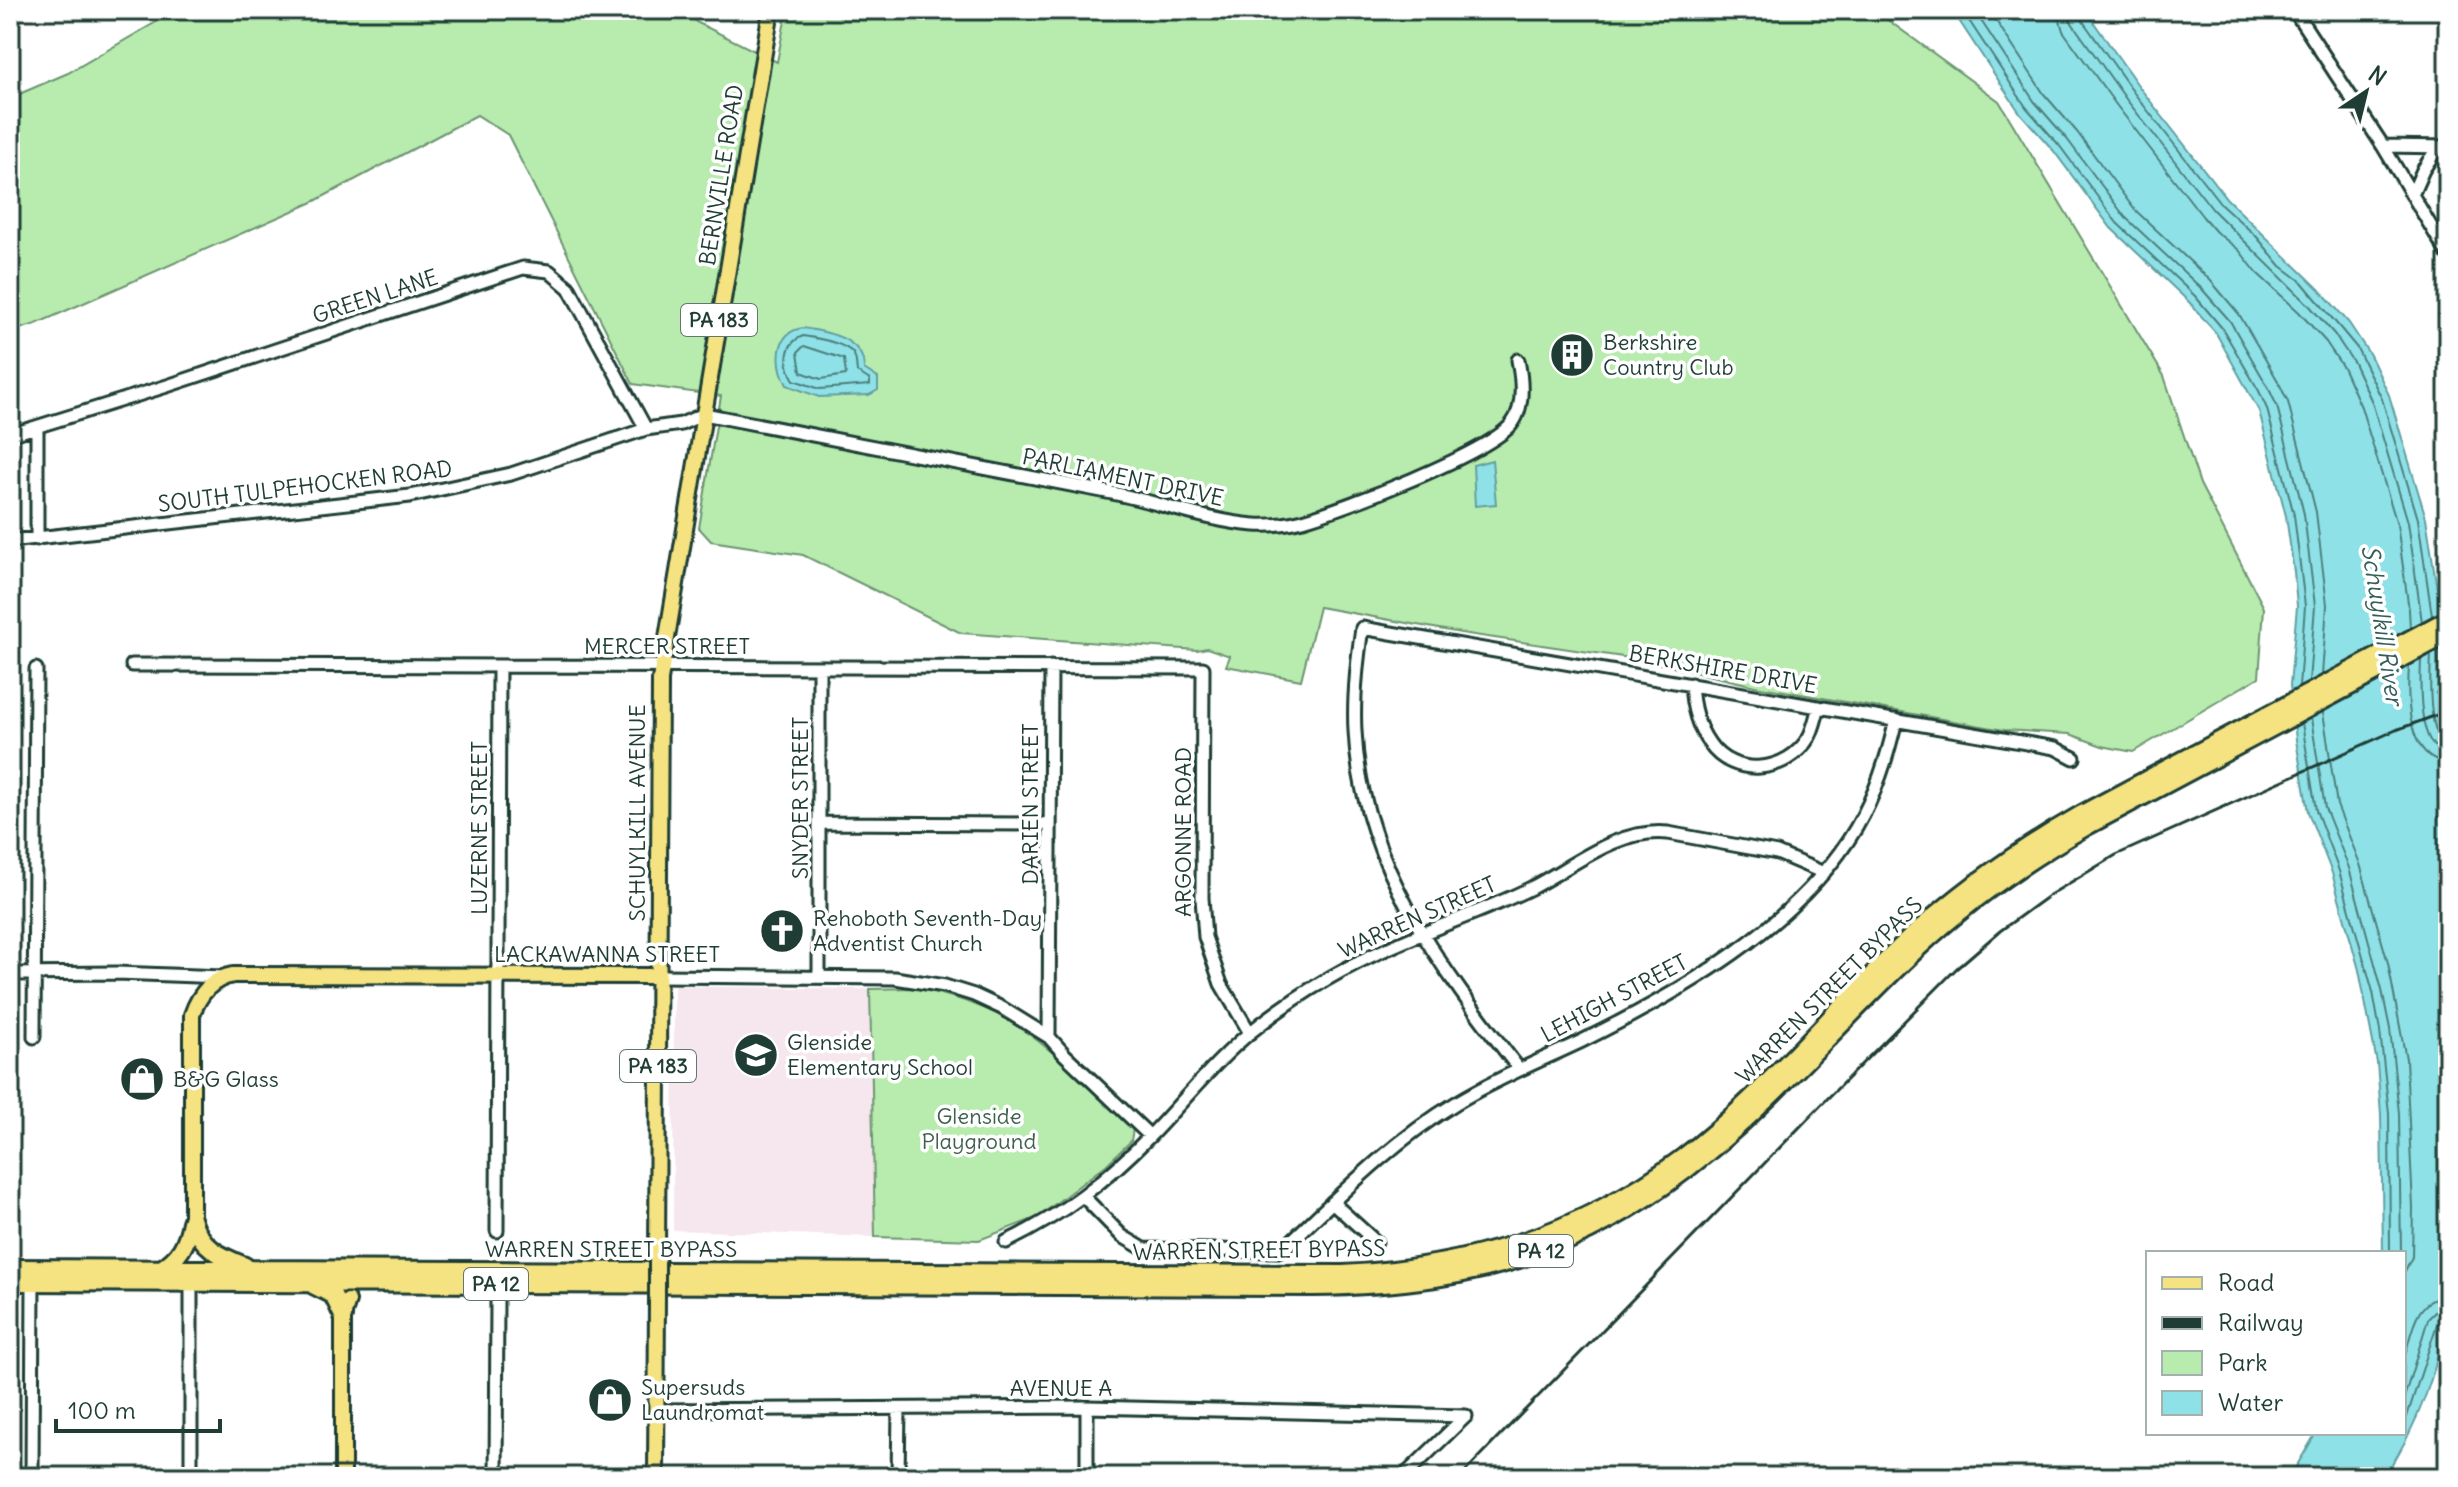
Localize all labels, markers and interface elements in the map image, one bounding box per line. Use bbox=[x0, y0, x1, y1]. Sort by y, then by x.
north arrow bbox=[2326, 52, 2406, 132]
text: N bbox=[2363, 60, 2392, 91]
street label: BERNVILLE ROAD bbox=[693, 83, 749, 267]
street label: GREEN LANE bbox=[309, 263, 441, 329]
road number: PA 183 bbox=[681, 304, 757, 336]
place label: Berkshire Country Club bbox=[1603, 328, 1734, 381]
building icon: Berkshire Country Club bbox=[1548, 331, 1596, 379]
street label: PARLIAMENT DRIVE bbox=[1020, 442, 1226, 512]
street label: SOUTH TULPEHOCKEN ROAD bbox=[156, 454, 454, 518]
water label: Schuylkill River bbox=[2356, 543, 2411, 710]
street label: MERCER STREET bbox=[584, 632, 750, 660]
street label: BERKSHIRE DRIVE bbox=[1627, 639, 1819, 699]
street label: SCHUYLKILL AVENUE bbox=[623, 704, 651, 922]
street label: SNYDER STREET bbox=[786, 717, 814, 879]
street label: DARIEN STREET bbox=[1016, 723, 1044, 885]
street label: LUZERNE STREET bbox=[465, 741, 493, 915]
street label: ARGONNE ROAD bbox=[1169, 747, 1197, 917]
street label: WARREN STREET bbox=[1334, 870, 1500, 964]
street label: WARREN STREET BYPASS bbox=[1730, 891, 1928, 1089]
place label: Rehoboth Seventh-Day Adventist Church bbox=[813, 904, 1042, 957]
church icon: Rehoboth Seventh-Day Adventist Church bbox=[758, 907, 806, 955]
street label: LACKAWANNA STREET bbox=[494, 940, 720, 968]
street label: LEHIGH STREET bbox=[1536, 948, 1692, 1048]
place label: Glenside Elementary School bbox=[787, 1028, 973, 1081]
school or university icon: Glenside Elementary School bbox=[732, 1031, 780, 1079]
road number: PA 183 bbox=[620, 1050, 696, 1082]
shop icon: B&G Glass bbox=[118, 1055, 166, 1103]
place label: B&G Glass bbox=[173, 1065, 279, 1093]
park label: Glenside Playground bbox=[921, 1102, 1037, 1155]
street label: WARREN STREET BYPASS bbox=[1132, 1234, 1386, 1266]
street label: WARREN STREET BYPASS bbox=[485, 1235, 737, 1263]
road number: PA 12 bbox=[1509, 1235, 1573, 1267]
legend bbox=[2146, 1251, 2406, 1435]
text: Road bbox=[2218, 1267, 2274, 1297]
road number: PA 12 bbox=[464, 1268, 528, 1300]
text: Railway bbox=[2218, 1307, 2304, 1337]
text: Park bbox=[2218, 1347, 2268, 1377]
place label: Supersuds Laundromat bbox=[641, 1373, 764, 1426]
street label: AVENUE A bbox=[1010, 1374, 1112, 1402]
shop icon: Supersuds Laundromat bbox=[586, 1376, 634, 1424]
scale bar bbox=[56, 1383, 220, 1433]
text: Water bbox=[2218, 1387, 2283, 1417]
text: 100 m bbox=[68, 1395, 136, 1425]

